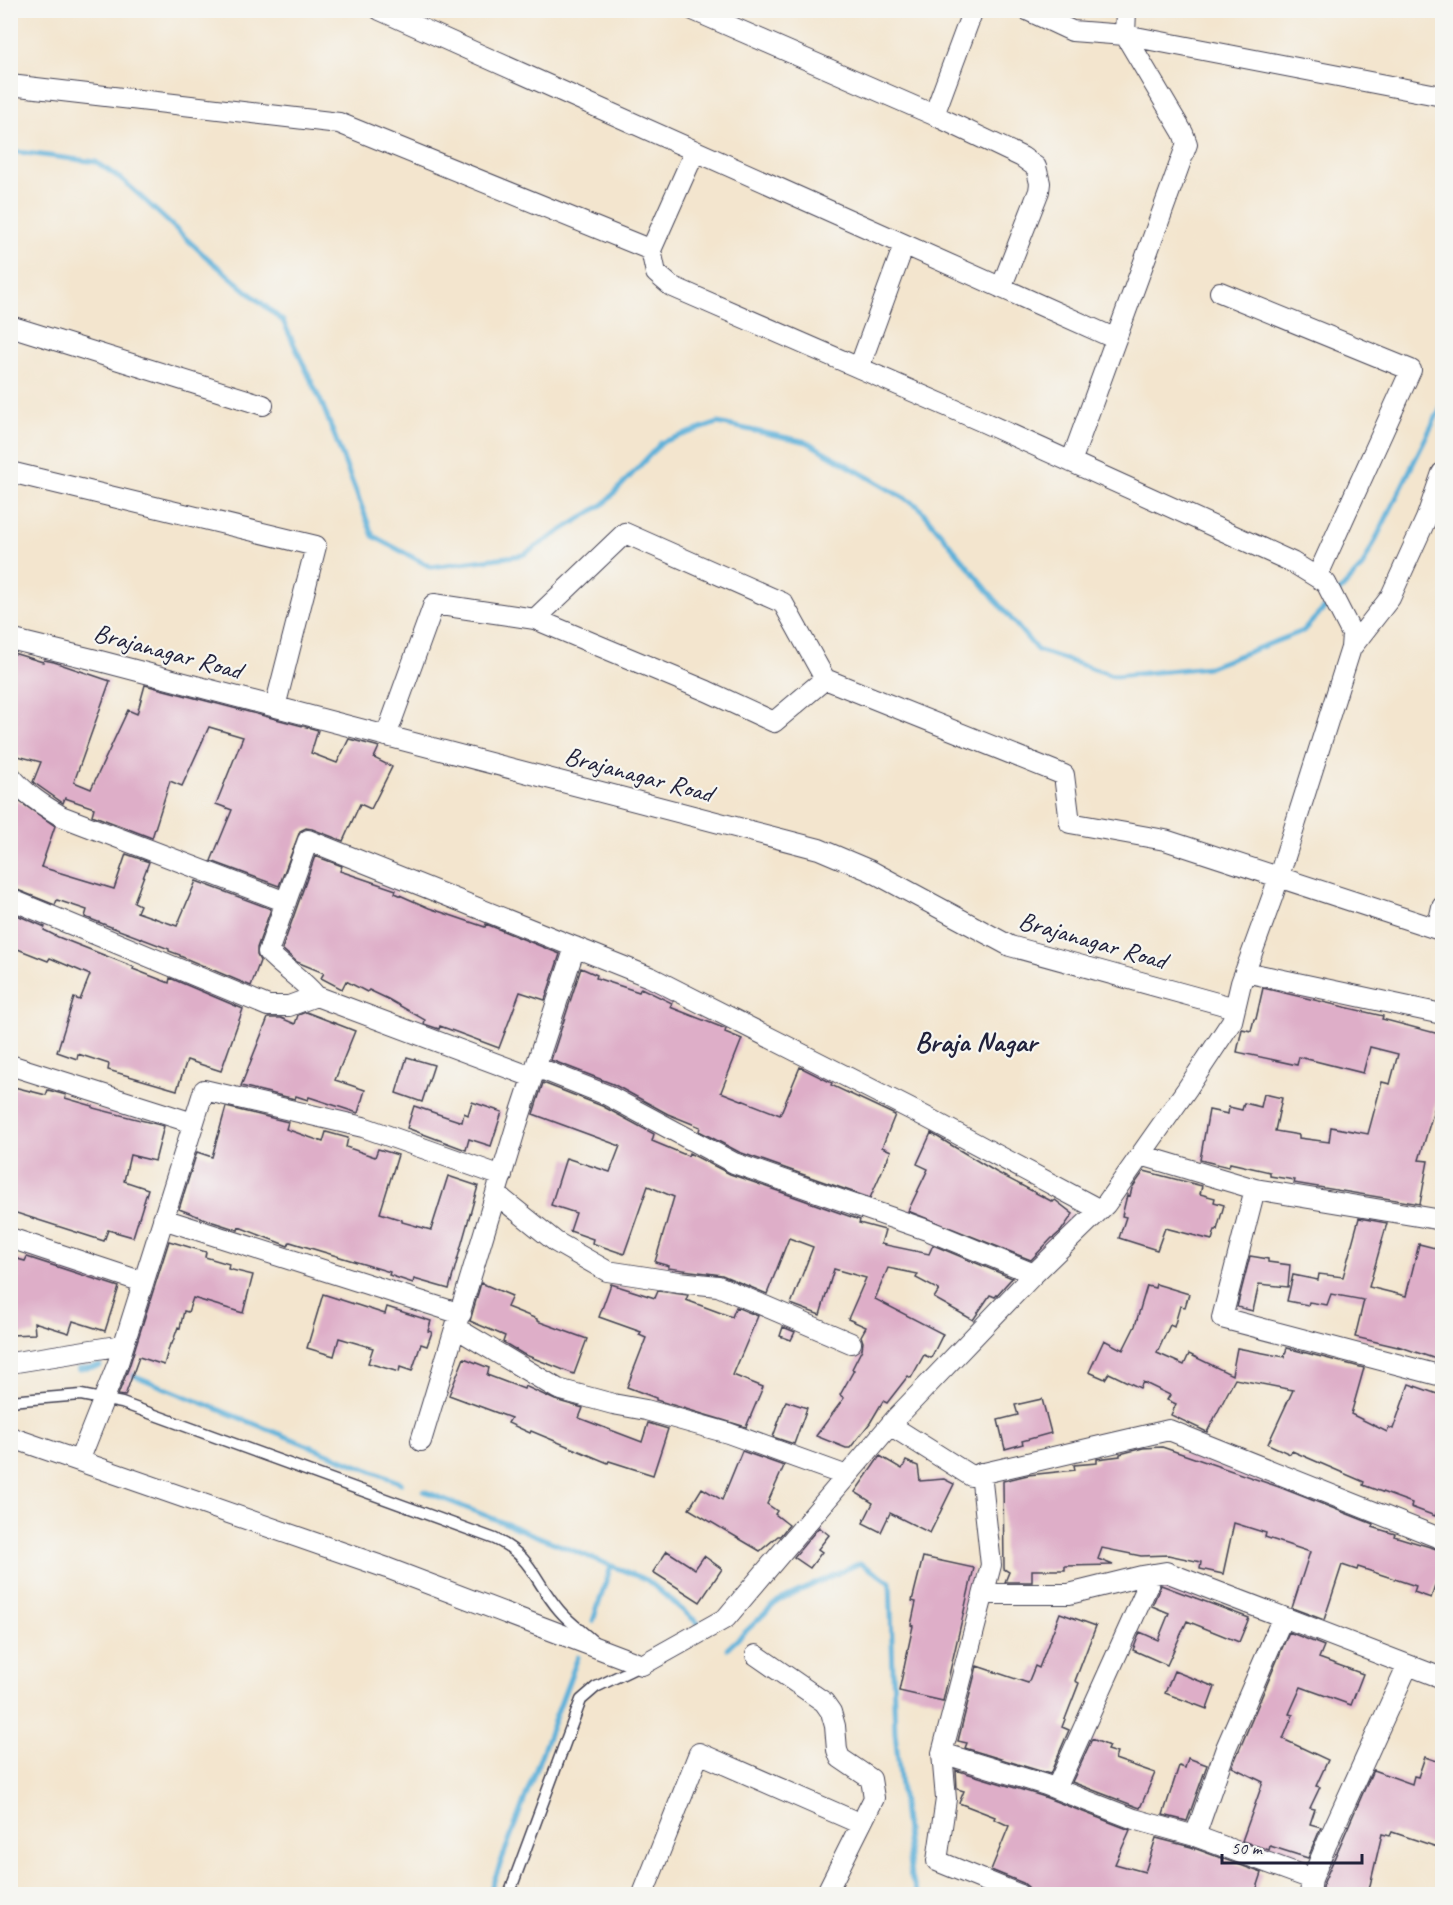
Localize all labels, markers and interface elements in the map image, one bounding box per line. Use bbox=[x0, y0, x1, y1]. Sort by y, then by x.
street label: Brajanagar Road bbox=[90, 616, 249, 688]
street label: Brajanagar Road bbox=[561, 739, 720, 811]
street label: Brajanagar Road bbox=[1015, 904, 1174, 978]
district label: Braja Nagar bbox=[915, 1024, 1040, 1059]
scale bar bbox=[1222, 1827, 1362, 1865]
text: 50 m bbox=[1231, 1837, 1264, 1859]

